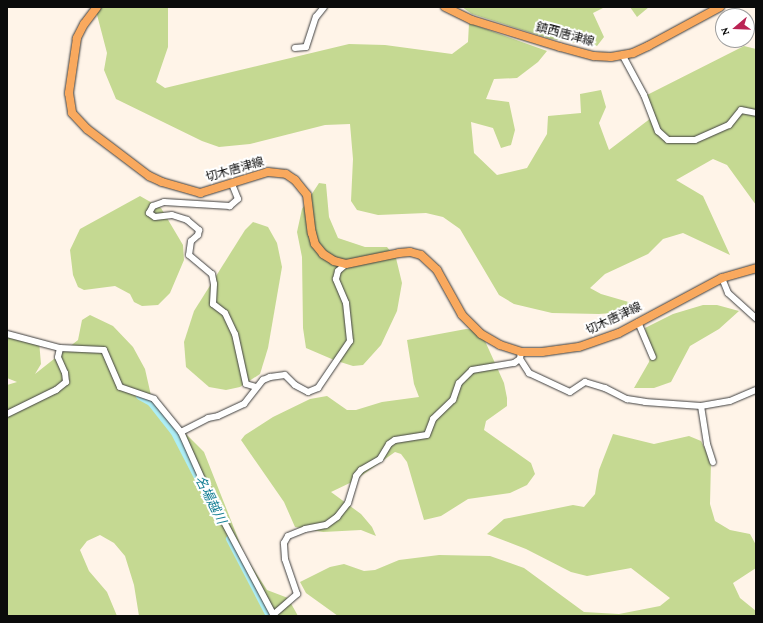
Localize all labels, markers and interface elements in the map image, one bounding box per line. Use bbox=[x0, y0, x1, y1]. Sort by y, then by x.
north arrow bbox=[715, 8, 755, 48]
street label: 鎮西唐津線 bbox=[534, 20, 596, 50]
text: N bbox=[718, 26, 731, 37]
street label: 切木唐津線 bbox=[204, 155, 266, 185]
street label: 切木唐津線 bbox=[584, 300, 644, 338]
water label: 名場越川 bbox=[191, 473, 229, 527]

